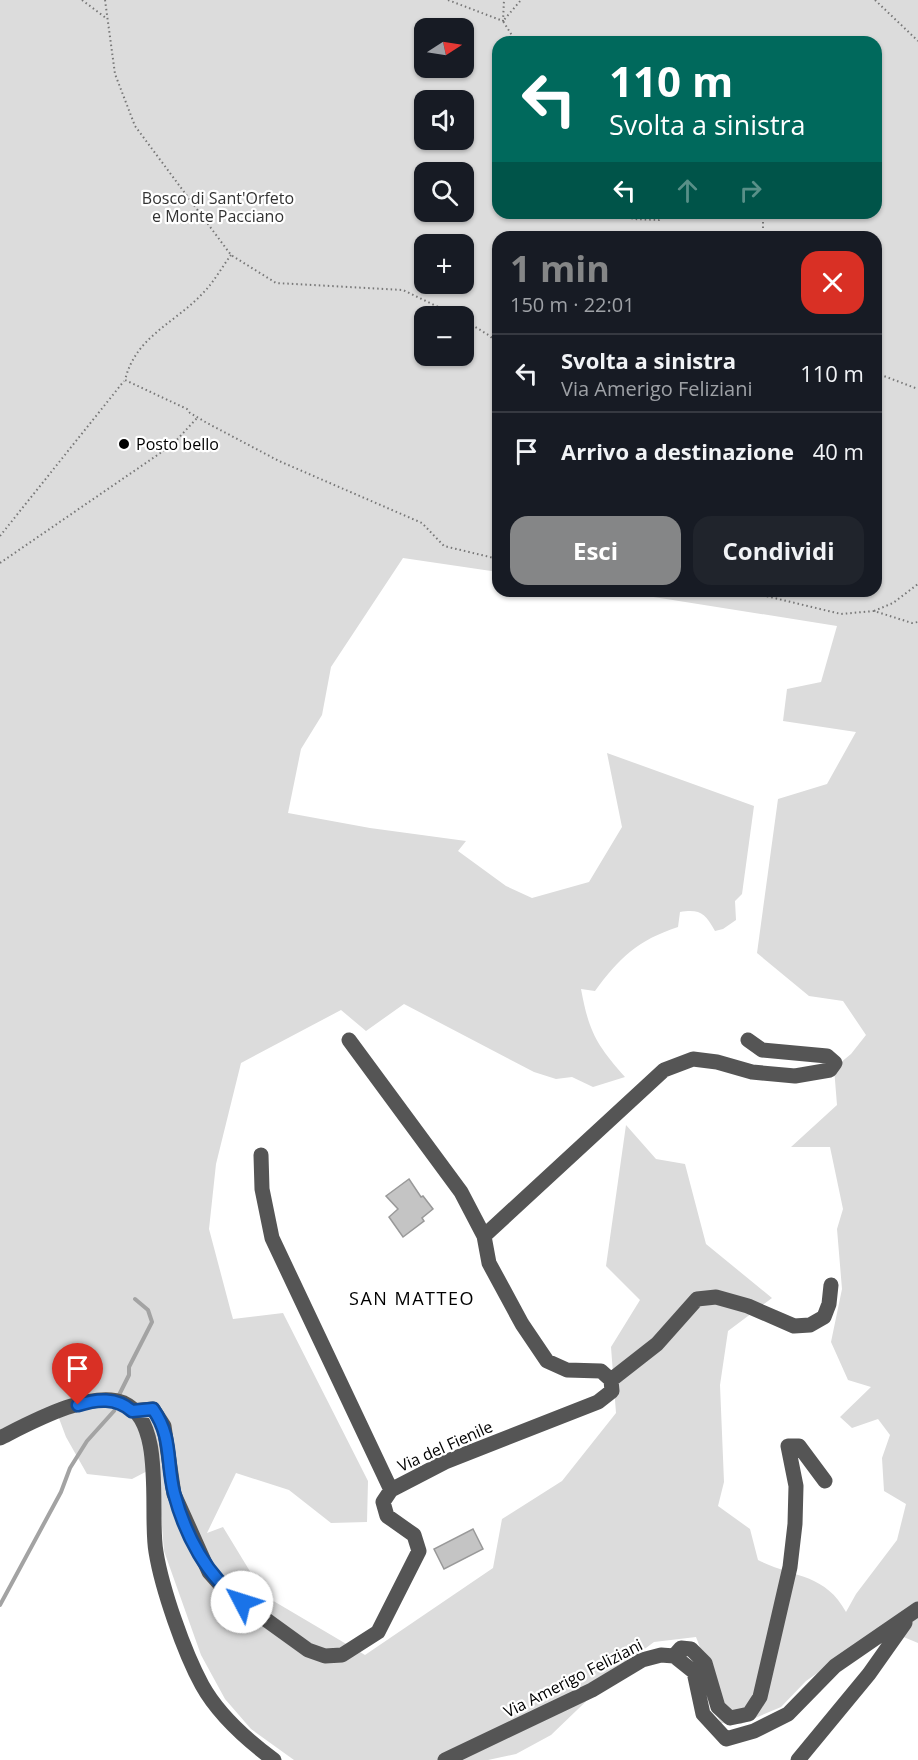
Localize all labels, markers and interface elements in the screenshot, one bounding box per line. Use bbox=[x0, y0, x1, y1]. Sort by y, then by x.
north arrow bbox=[414, 18, 474, 78]
map controls bbox=[414, 18, 474, 366]
text: 110 m bbox=[609, 52, 733, 109]
icon: left bbox=[510, 60, 588, 138]
button: sound bbox=[414, 90, 474, 150]
text: Svolta a sinistra bbox=[609, 106, 806, 143]
button: search bbox=[414, 162, 474, 222]
icon: left bbox=[608, 174, 641, 207]
icon: ahead bbox=[671, 174, 704, 207]
icon: right bbox=[734, 174, 767, 207]
park label: Bosco di Sant'Orfeto e Monte Pacciano bbox=[142, 187, 294, 227]
button: + bbox=[414, 234, 474, 294]
text: 1 min bbox=[510, 244, 610, 293]
button: close bbox=[801, 251, 864, 314]
text: 150 m · 22:01 bbox=[510, 291, 635, 318]
button: − bbox=[414, 306, 474, 366]
text: Svolta a sinistra bbox=[561, 345, 736, 375]
icon: left bbox=[510, 357, 543, 390]
text: 110 m bbox=[800, 358, 864, 388]
text: Via Amerigo Feliziani bbox=[561, 375, 752, 402]
place label: Posto bello bbox=[136, 433, 219, 455]
icon: arrive bbox=[510, 435, 543, 468]
text: Arrivo a destinazione bbox=[561, 436, 794, 466]
text: 40 m bbox=[813, 436, 864, 466]
marker: Posto bello bbox=[117, 437, 131, 451]
button: Esci bbox=[510, 516, 681, 585]
button: Condividi bbox=[693, 516, 864, 585]
district label: SAN MATTEO bbox=[349, 1286, 475, 1310]
pin bbox=[52, 1343, 103, 1405]
icon: arrive bbox=[61, 1352, 94, 1385]
street label: Via del Fienile bbox=[394, 1415, 496, 1477]
position arrow bbox=[210, 1570, 274, 1634]
street label: Via Amerigo Feliziani bbox=[500, 1633, 646, 1723]

